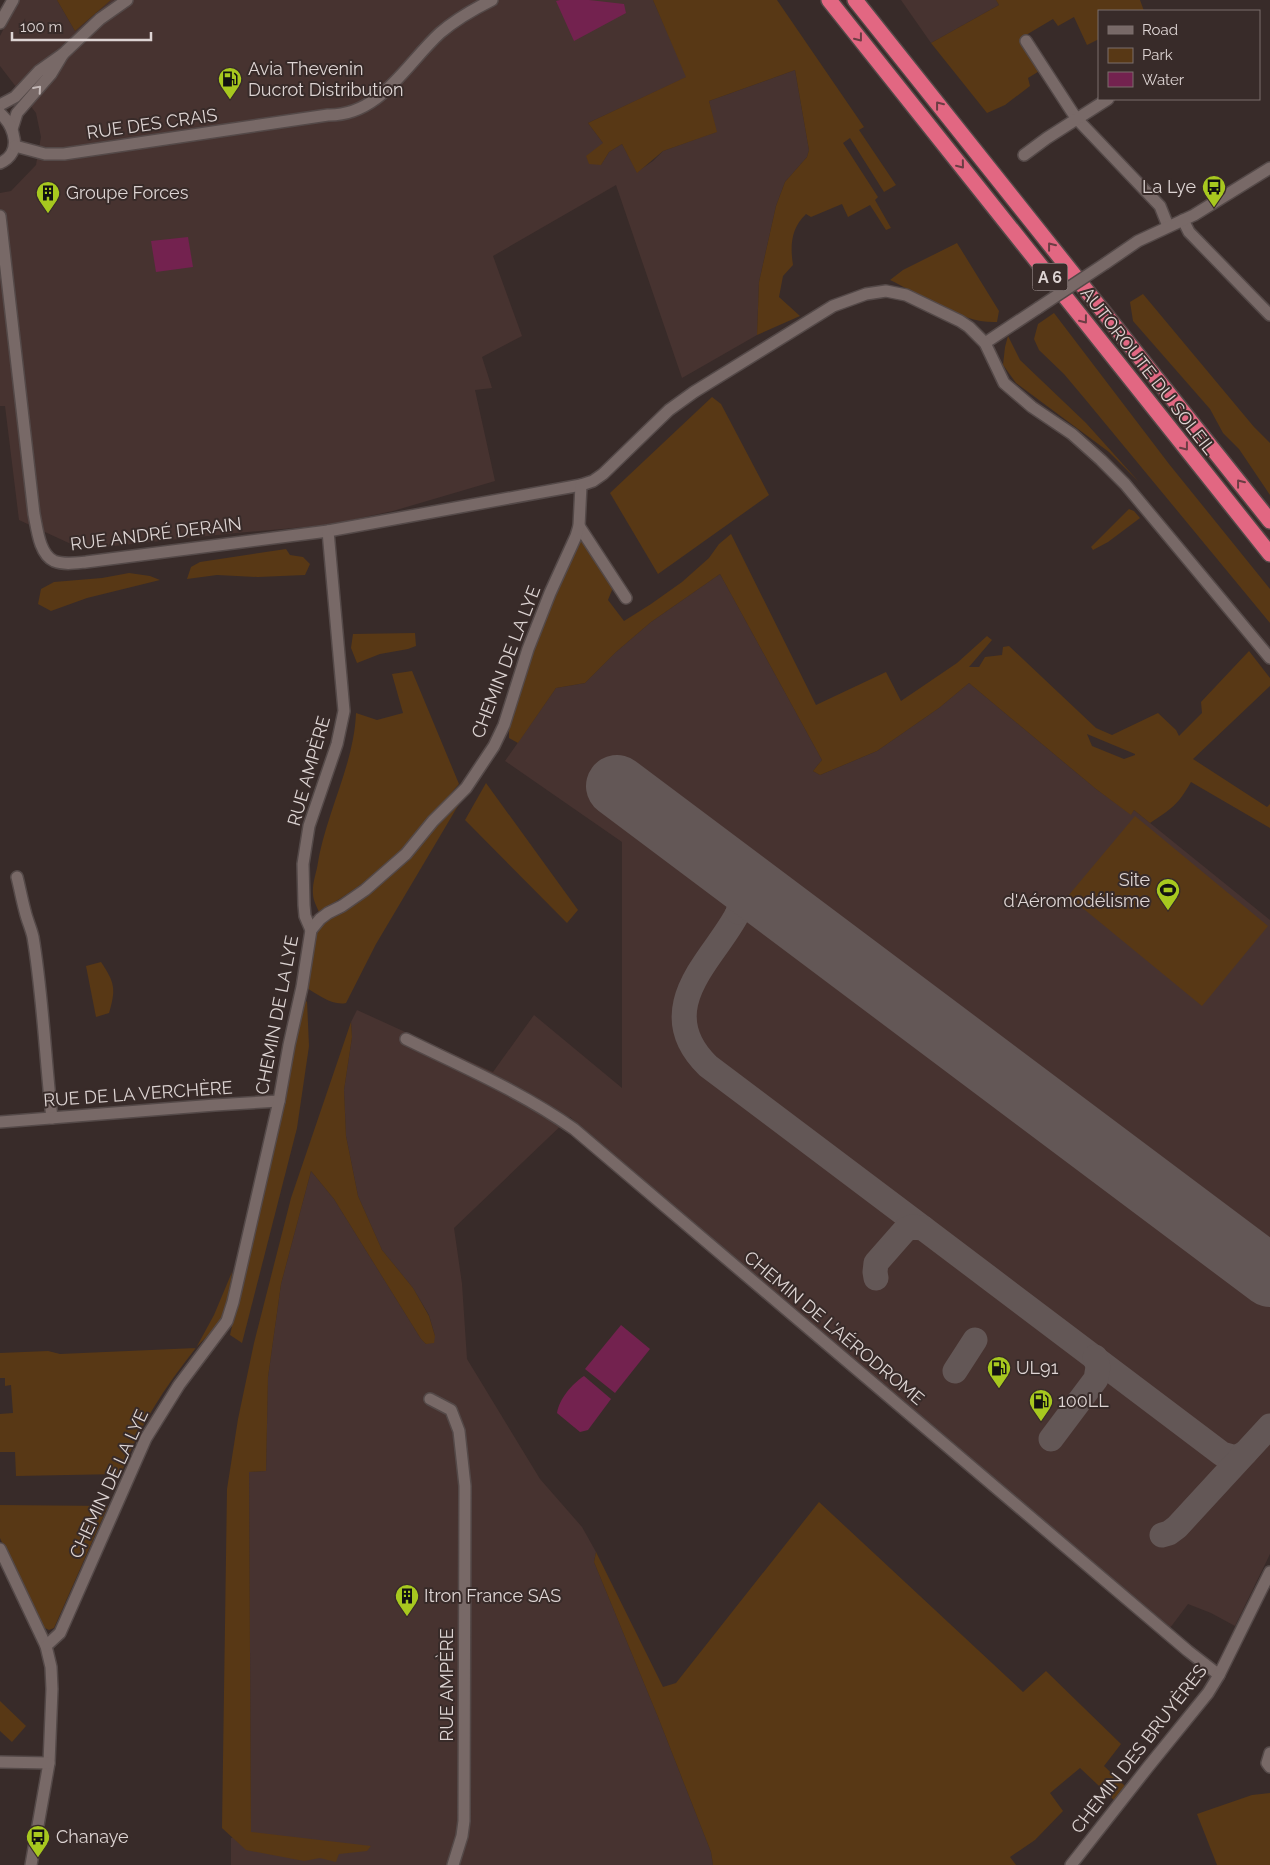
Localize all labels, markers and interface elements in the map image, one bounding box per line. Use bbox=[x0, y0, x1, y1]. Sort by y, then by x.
scale bar bbox=[12, 10, 151, 42]
legend bbox=[1098, 10, 1260, 100]
text: 100 m bbox=[20, 18, 62, 36]
text: Road bbox=[1142, 21, 1178, 39]
one-way arrow bbox=[854, 32, 862, 41]
text: Park bbox=[1142, 46, 1173, 64]
place label: Avia Thevenin Ducrot Distribution bbox=[248, 58, 403, 100]
fuel station icon: Avia Thevenin Ducrot Distribution bbox=[217, 66, 243, 100]
text: Water bbox=[1142, 71, 1185, 89]
one-way arrow bbox=[33, 85, 42, 94]
one-way arrow bbox=[937, 102, 945, 111]
street label: RUE DES CRAIS bbox=[85, 104, 219, 143]
one-way arrow bbox=[955, 160, 964, 169]
bus stop icon: La Lye bbox=[1201, 174, 1227, 208]
place label: La Lye bbox=[1142, 176, 1196, 197]
building icon: Groupe Forces bbox=[35, 180, 61, 214]
place label: Groupe Forces bbox=[66, 182, 189, 203]
one-way arrow bbox=[1049, 243, 1057, 252]
road number: A 6 bbox=[1032, 264, 1068, 290]
street label: AUTOROUTE DU SOLEIL bbox=[1077, 283, 1221, 459]
one-way arrow bbox=[1078, 314, 1086, 323]
one-way arrow bbox=[1179, 441, 1187, 450]
one-way arrow bbox=[1237, 480, 1245, 489]
street label: RUE ANDRÉ DERAIN bbox=[69, 512, 243, 554]
street label: CHEMIN DE LA LYE bbox=[467, 583, 544, 741]
street label: RUE AMPÈRE bbox=[282, 713, 334, 828]
place label: Site d'Aéromodélisme bbox=[1004, 869, 1150, 911]
sports icon: Site d'Aéromodélisme bbox=[1155, 877, 1181, 911]
street label: CHEMIN DE LA LYE bbox=[251, 934, 302, 1096]
street label: RUE DE LA VERCHÈRE bbox=[43, 1075, 233, 1111]
street label: CHEMIN DE L'AÉRODROME bbox=[740, 1245, 929, 1409]
fuel station icon: UL91 bbox=[986, 1355, 1012, 1389]
place label: UL91 bbox=[1016, 1357, 1059, 1378]
fuel station icon: 100LL bbox=[1028, 1388, 1054, 1422]
place label: 100LL bbox=[1058, 1390, 1109, 1411]
street label: CHEMIN DE LA LYE bbox=[65, 1406, 152, 1561]
building icon: Itron France SAS bbox=[394, 1583, 420, 1617]
place label: Itron France SAS bbox=[424, 1585, 561, 1606]
street label: RUE AMPÈRE bbox=[435, 1628, 457, 1742]
street label: CHEMIN DES BRUYÈRES bbox=[1065, 1660, 1211, 1837]
bus stop icon: Chanaye bbox=[25, 1824, 51, 1858]
place label: Chanaye bbox=[56, 1826, 129, 1847]

